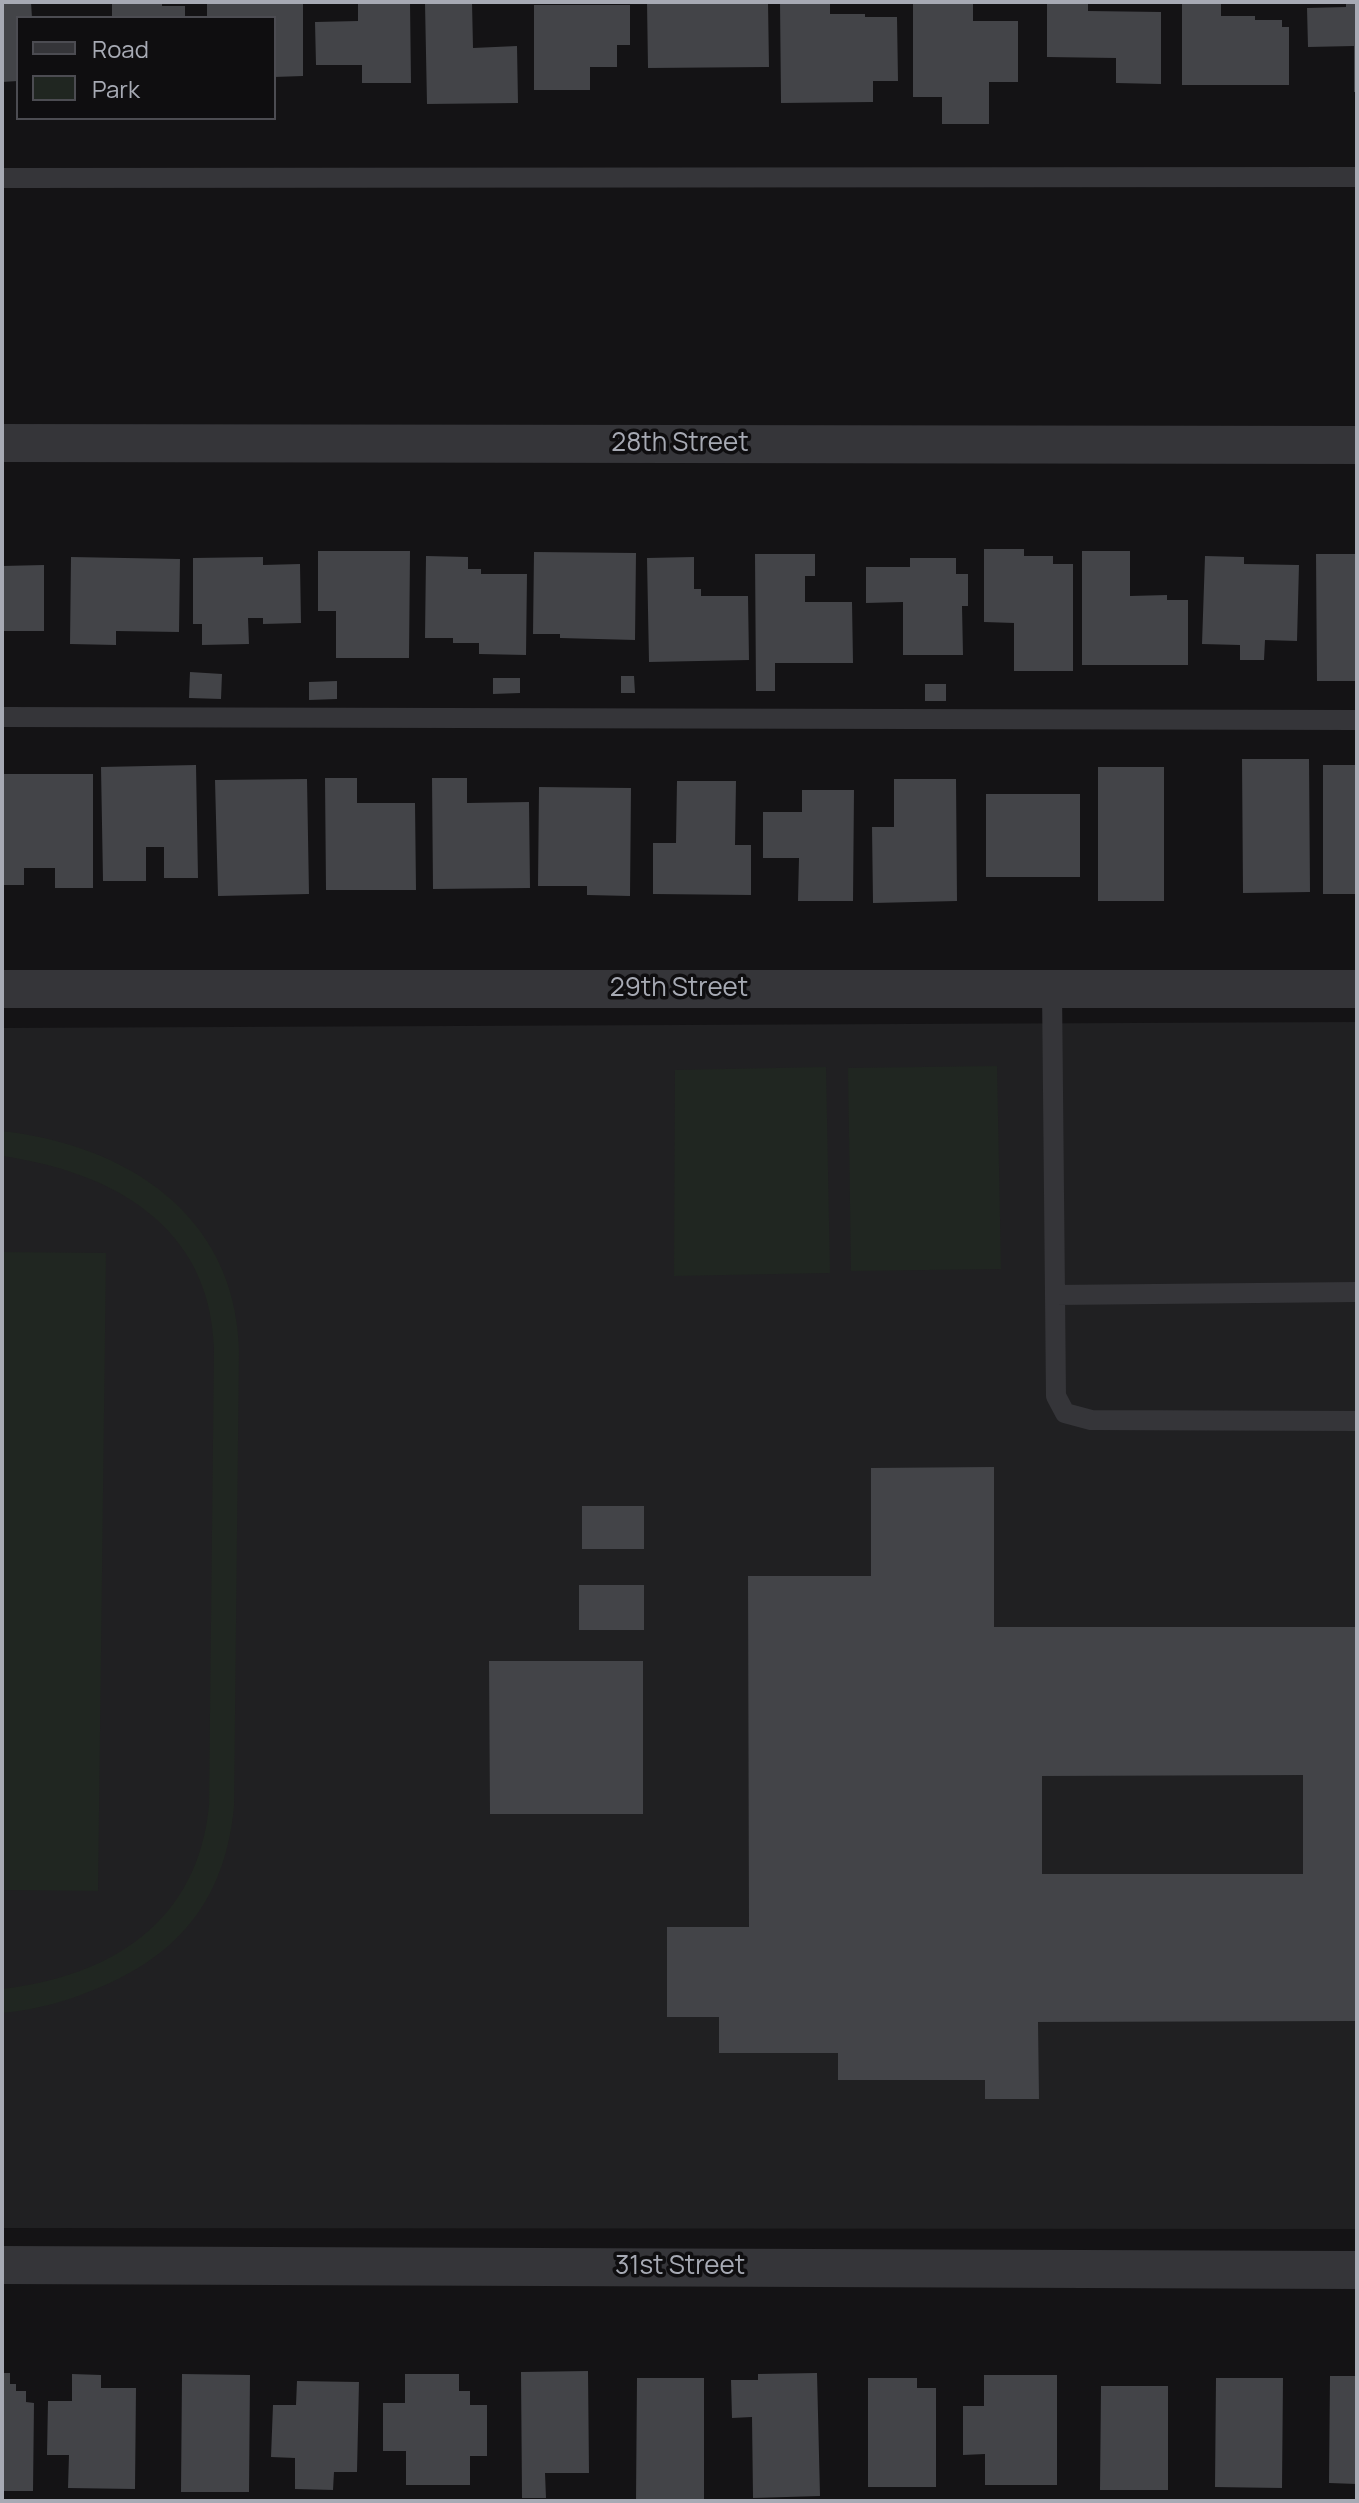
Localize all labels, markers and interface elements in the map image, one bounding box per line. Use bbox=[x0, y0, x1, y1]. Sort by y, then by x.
legend bbox=[16, 16, 276, 120]
text: Road bbox=[92, 32, 149, 65]
text: Park bbox=[92, 72, 140, 105]
street label: 28th Street bbox=[611, 428, 749, 460]
street label: 29th Street bbox=[610, 973, 748, 1005]
street label: 31st Street bbox=[615, 2251, 745, 2283]

